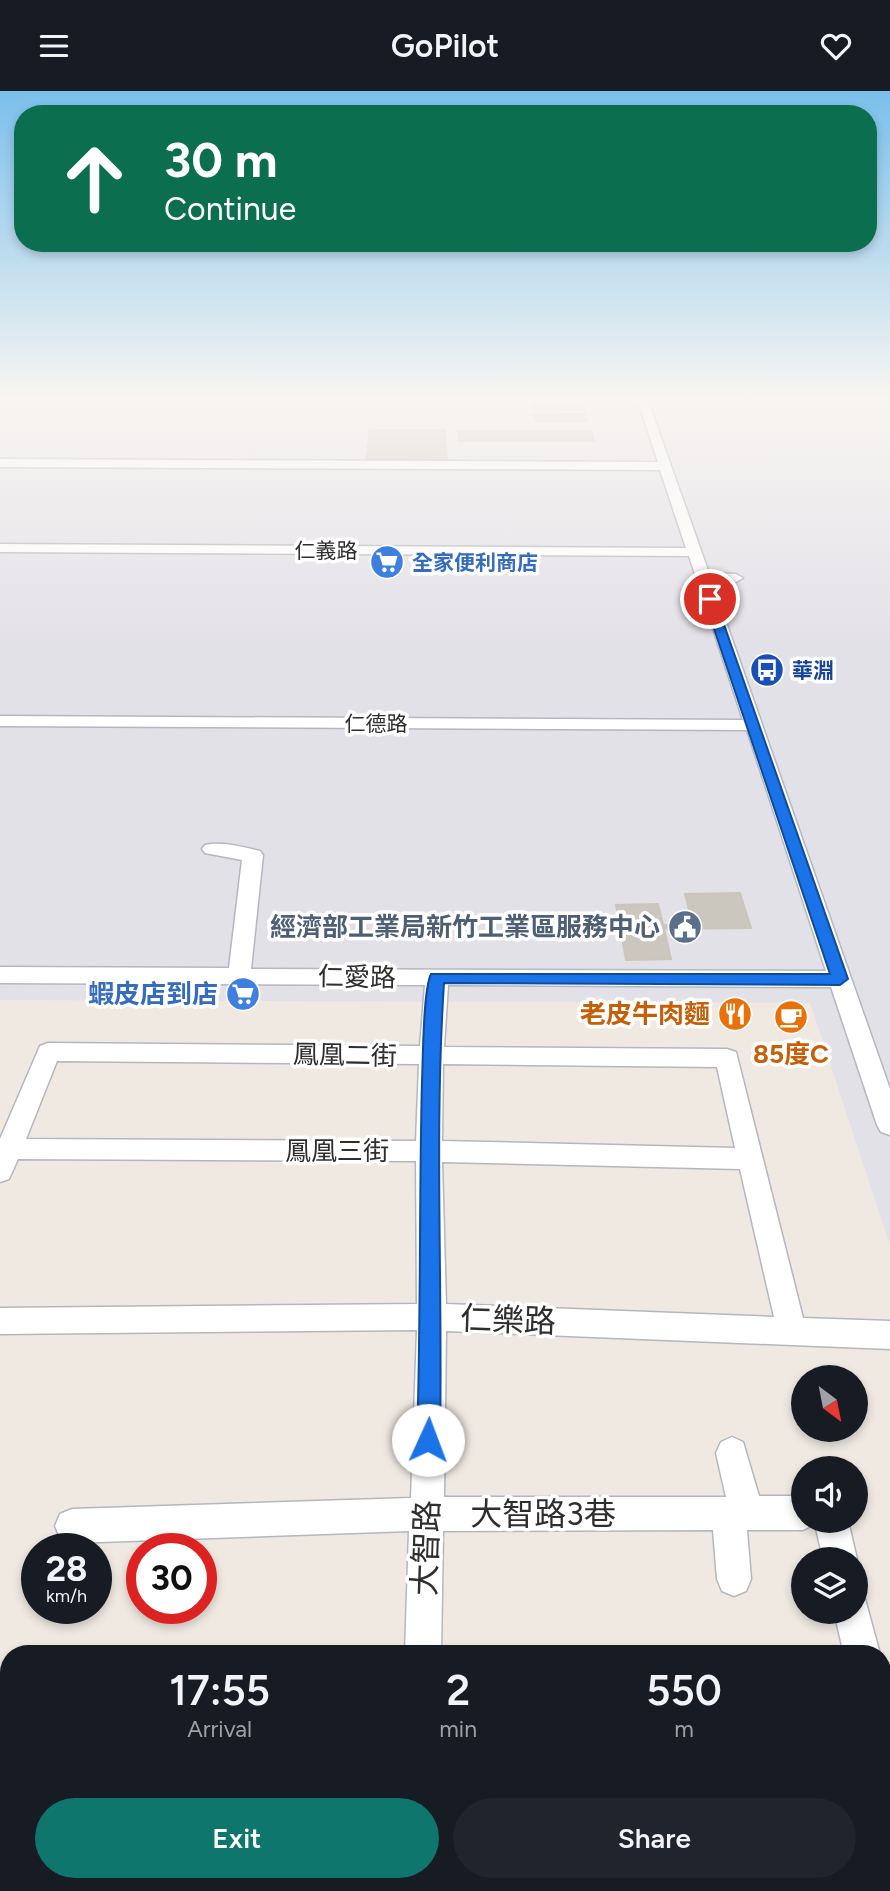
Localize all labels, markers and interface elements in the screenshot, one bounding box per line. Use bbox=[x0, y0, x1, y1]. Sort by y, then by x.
icon: menu bbox=[35, 27, 73, 65]
text: GoPilot bbox=[391, 27, 499, 65]
icon: heart bbox=[817, 27, 855, 65]
text: 30 m bbox=[164, 130, 277, 189]
icon: ahead bbox=[49, 133, 140, 224]
text: Continue bbox=[164, 190, 296, 228]
street label: 仁義路 bbox=[295, 538, 358, 563]
supermarket icon: 全家便利商店 bbox=[368, 543, 406, 581]
place label: 全家便利商店 bbox=[412, 550, 538, 575]
pin bbox=[680, 569, 740, 629]
icon: arrive bbox=[691, 580, 729, 618]
bus stop icon: 華淵 bbox=[748, 651, 786, 689]
place label: 華淵 bbox=[792, 658, 834, 683]
street label: 仁德路 bbox=[345, 711, 408, 736]
public building icon: 經濟部工業局新竹工業區服務中心 bbox=[666, 908, 704, 946]
place label: 經濟部工業局新竹工業區服務中心 bbox=[270, 911, 660, 943]
street label: 仁愛路 bbox=[318, 960, 396, 994]
supermarket icon: 蝦皮店到店 bbox=[224, 975, 262, 1013]
place label: 蝦皮店到店 bbox=[88, 978, 218, 1010]
restaurant icon: 老皮牛肉麵 bbox=[716, 995, 754, 1033]
place label: 老皮牛肉麵 bbox=[580, 998, 710, 1030]
cafe icon: 85度C bbox=[772, 998, 810, 1036]
street label: 鳳凰二街 bbox=[293, 1038, 397, 1072]
place label: 85度C bbox=[753, 1038, 829, 1070]
street label: 鳳凰三街 bbox=[285, 1135, 389, 1167]
street label: 仁樂路 bbox=[459, 1299, 557, 1341]
north arrow bbox=[791, 1365, 868, 1442]
map controls bbox=[791, 1365, 868, 1624]
position arrow bbox=[391, 1403, 465, 1477]
button: sound bbox=[791, 1456, 868, 1533]
street label: 大智路3巷 bbox=[470, 1495, 616, 1533]
street label: 大智路 bbox=[405, 1499, 447, 1597]
speed limit sign: 30 bbox=[126, 1533, 217, 1624]
button: layers bbox=[791, 1547, 868, 1624]
text: 28 bbox=[46, 1548, 87, 1590]
text: km/h bbox=[46, 1585, 87, 1607]
text: 17:55 bbox=[169, 1665, 270, 1716]
text: 2 bbox=[446, 1665, 470, 1716]
text: 550 bbox=[646, 1665, 722, 1716]
text: Arrival bbox=[187, 1715, 252, 1743]
text: min bbox=[439, 1715, 477, 1743]
text: m bbox=[674, 1715, 694, 1743]
button: Exit bbox=[35, 1798, 439, 1878]
button: Share bbox=[453, 1798, 856, 1878]

